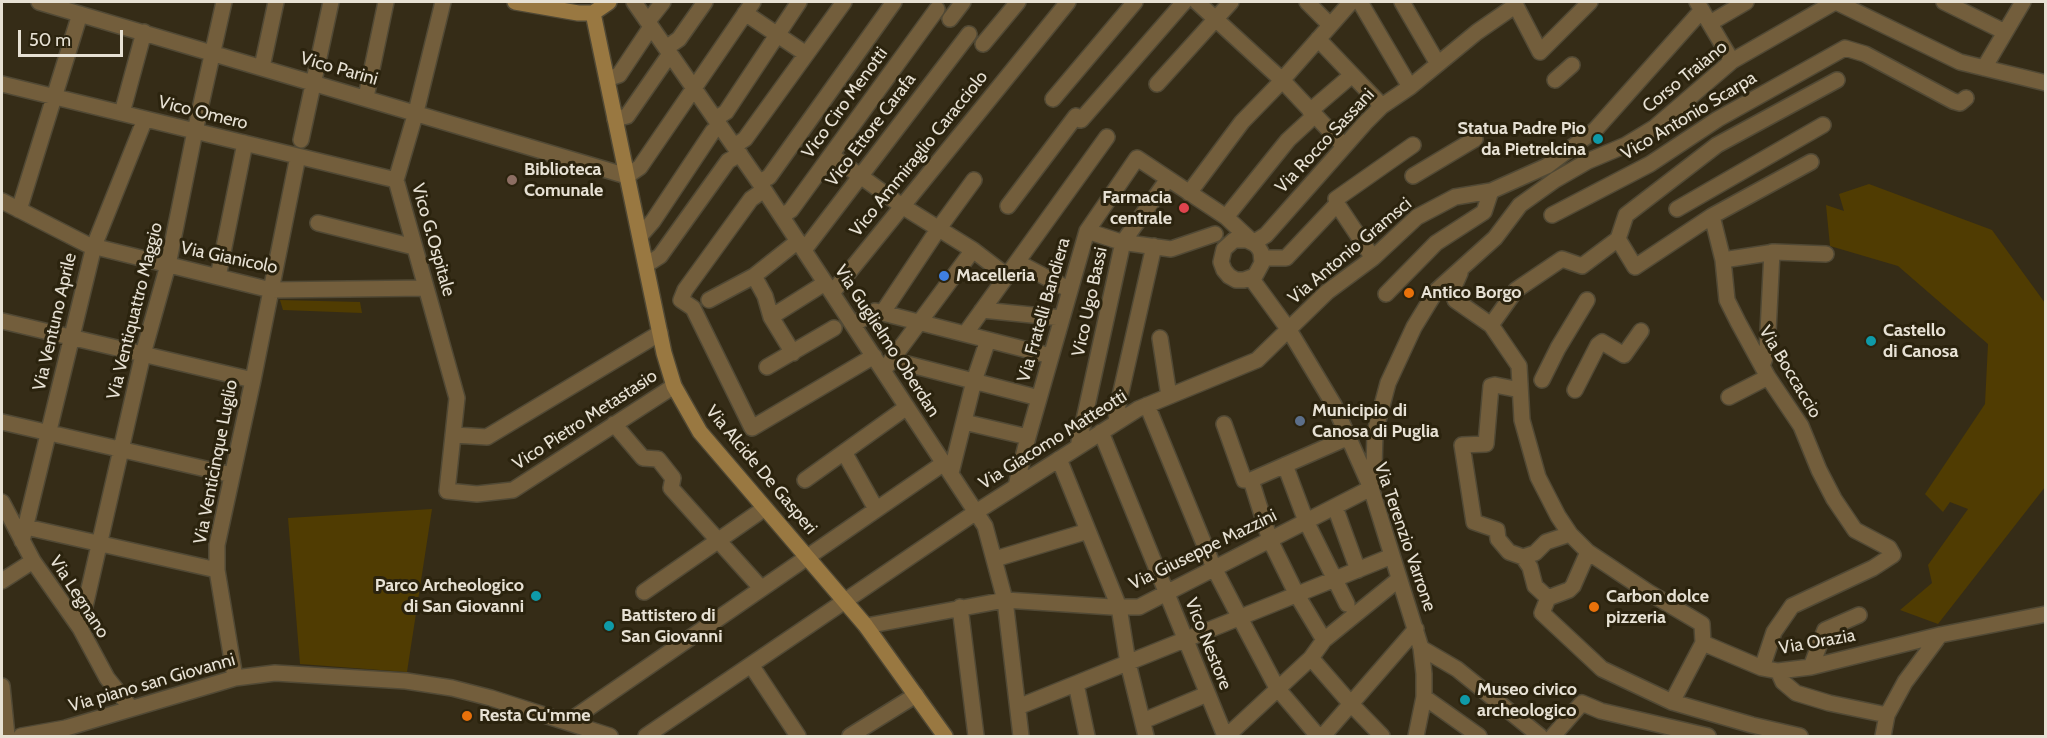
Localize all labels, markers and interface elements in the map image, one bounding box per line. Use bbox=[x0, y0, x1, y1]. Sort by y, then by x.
scale bar bbox=[21, 18, 126, 56]
text: 50 m bbox=[29, 29, 71, 51]
street label: Corso Traiano bbox=[1638, 36, 1732, 118]
street label: Vico Ciro Menotti bbox=[798, 43, 892, 163]
street label: Vico Parini bbox=[298, 48, 380, 90]
street label: Vico Ammiraglio Caracciolo bbox=[845, 67, 993, 241]
street label: Vico Antonio Scarpa bbox=[1617, 67, 1761, 165]
street label: Vico Ettore Carafa bbox=[821, 69, 921, 191]
street label: Via Rocco Sassani bbox=[1271, 84, 1379, 198]
street label: Vico Omero bbox=[156, 91, 250, 135]
place label: Statua Padre Pio da Pietrelcina bbox=[1458, 118, 1586, 160]
marker: Statua Padre Pio da Pietrelcina bbox=[1591, 132, 1605, 146]
place label: Biblioteca Comunale bbox=[524, 159, 603, 201]
marker: Biblioteca Comunale bbox=[505, 173, 519, 187]
street label: Vico G.Ospitale bbox=[407, 181, 459, 299]
place label: Farmacia centrale bbox=[1102, 187, 1172, 230]
street label: Via Antonio Gramsci bbox=[1284, 193, 1416, 309]
marker: Farmacia centrale bbox=[1177, 201, 1191, 215]
street label: Via Ventiquattro Maggio bbox=[103, 220, 167, 402]
street label: Via Fratelli Bandiera bbox=[1013, 235, 1075, 385]
street label: Via Gianicolo bbox=[179, 237, 279, 279]
street label: Vico Ugo Bassi bbox=[1068, 245, 1112, 359]
street label: Via Ventuno Aprile bbox=[29, 251, 81, 393]
street label: Via Guglielmo Oberdan bbox=[830, 261, 944, 421]
place label: Macelleria bbox=[956, 265, 1035, 287]
marker: Macelleria bbox=[937, 269, 951, 283]
place label: Antico Borgo bbox=[1421, 282, 1522, 304]
marker: Antico Borgo bbox=[1402, 286, 1416, 300]
place label: Castello di Canosa bbox=[1883, 320, 1958, 362]
street label: Via Boccaccio bbox=[1754, 322, 1826, 422]
marker: Castello di Canosa bbox=[1864, 334, 1878, 348]
street label: Vico Pietro Metastasio bbox=[509, 365, 661, 475]
street label: Via Venticinque Luglio bbox=[189, 378, 243, 546]
street label: Via Giacomo Matteotti bbox=[975, 386, 1131, 494]
place label: Municipio di Canosa di Puglia bbox=[1312, 400, 1439, 442]
street label: Via Alcide De Gasperi bbox=[701, 401, 821, 539]
marker: Municipio di Canosa di Puglia bbox=[1293, 414, 1307, 428]
street label: Via Terenzio Varrone bbox=[1369, 460, 1441, 614]
street label: Via Giuseppe Mazzini bbox=[1126, 505, 1280, 595]
street label: Via Legnano bbox=[44, 552, 114, 642]
place label: Parco Archeologico di San Giovanni bbox=[375, 575, 524, 618]
place label: Carbon dolce pizzeria bbox=[1606, 586, 1709, 628]
marker: Parco Archeologico di San Giovanni bbox=[529, 589, 543, 603]
street label: Vico Nestore bbox=[1180, 595, 1236, 693]
marker: Carbon dolce pizzeria bbox=[1587, 600, 1601, 614]
place label: Battistero di San Giovanni bbox=[621, 605, 723, 648]
marker: Battistero di San Giovanni bbox=[602, 619, 616, 633]
street label: Via Orazia bbox=[1777, 625, 1857, 659]
street label: Via piano san Giovanni bbox=[66, 649, 238, 717]
place label: Museo civico archeologico bbox=[1477, 679, 1577, 722]
marker: Museo civico archeologico bbox=[1458, 693, 1472, 707]
place label: Resta Cu'mme bbox=[479, 705, 591, 727]
marker: Resta Cu'mme bbox=[460, 709, 474, 723]

